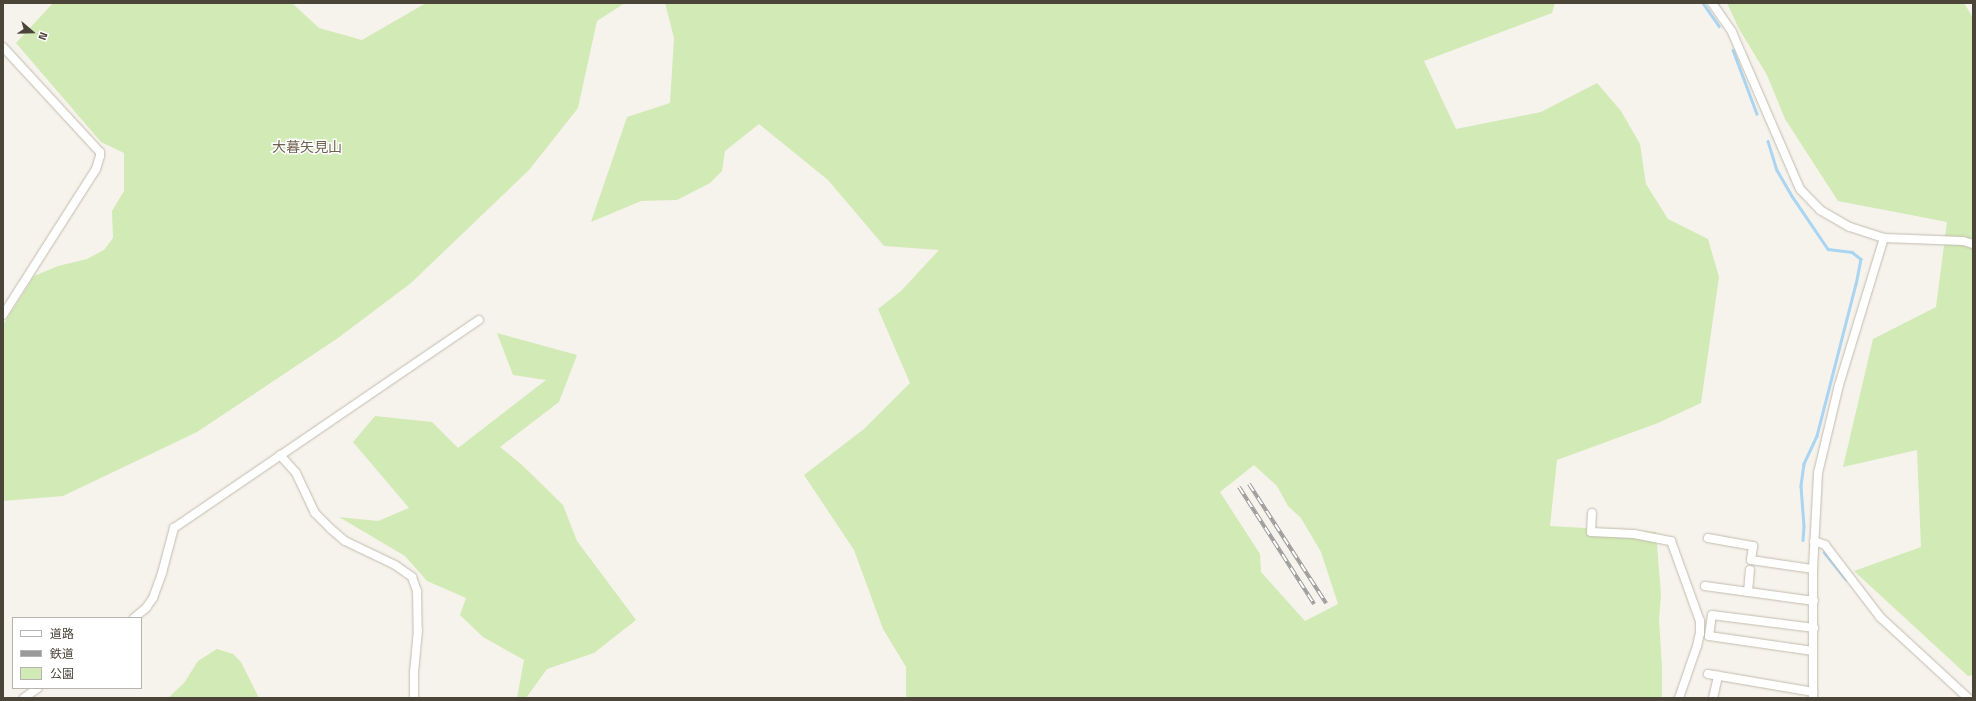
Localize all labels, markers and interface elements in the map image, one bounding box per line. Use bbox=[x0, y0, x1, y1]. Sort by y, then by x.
north arrow bbox=[12, 12, 52, 52]
text: N bbox=[34, 30, 52, 42]
district label: 大暮矢見山 bbox=[272, 139, 342, 155]
legend bbox=[12, 617, 142, 689]
text: 道路 bbox=[50, 624, 74, 643]
text: 鉄道 bbox=[50, 644, 74, 663]
text: 公園 bbox=[50, 664, 74, 683]

